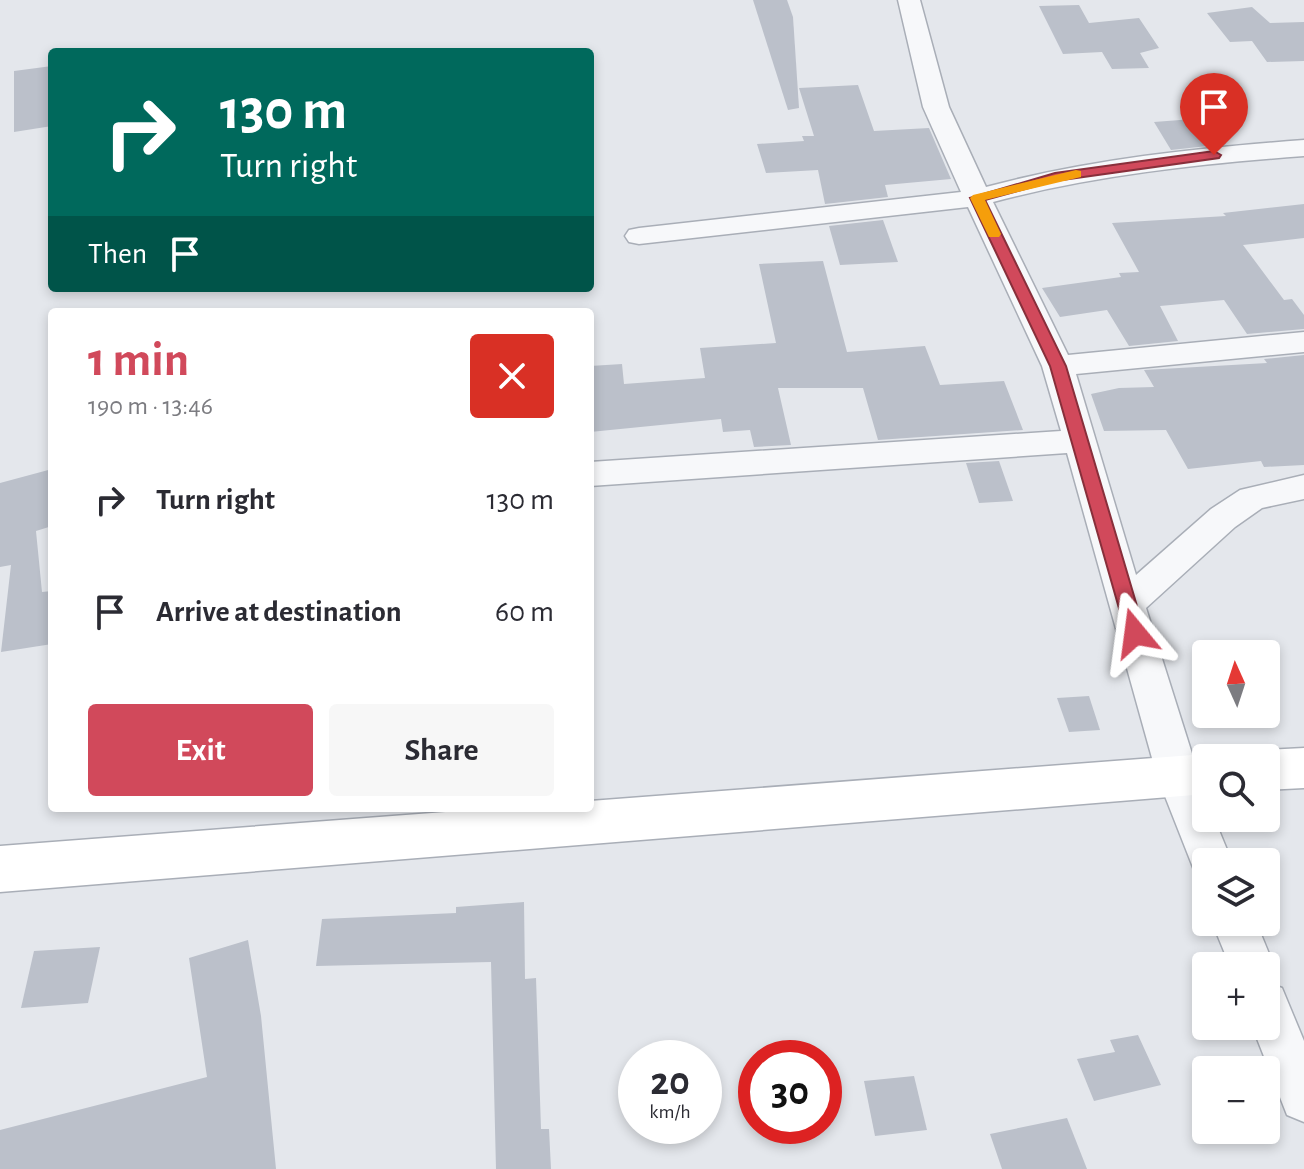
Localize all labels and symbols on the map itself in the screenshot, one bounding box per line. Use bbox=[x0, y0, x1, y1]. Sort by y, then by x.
pin bbox=[1180, 73, 1248, 155]
position arrow bbox=[1093, 591, 1177, 675]
north arrow bbox=[1192, 640, 1280, 728]
speed limit sign: 30 bbox=[738, 1040, 842, 1144]

